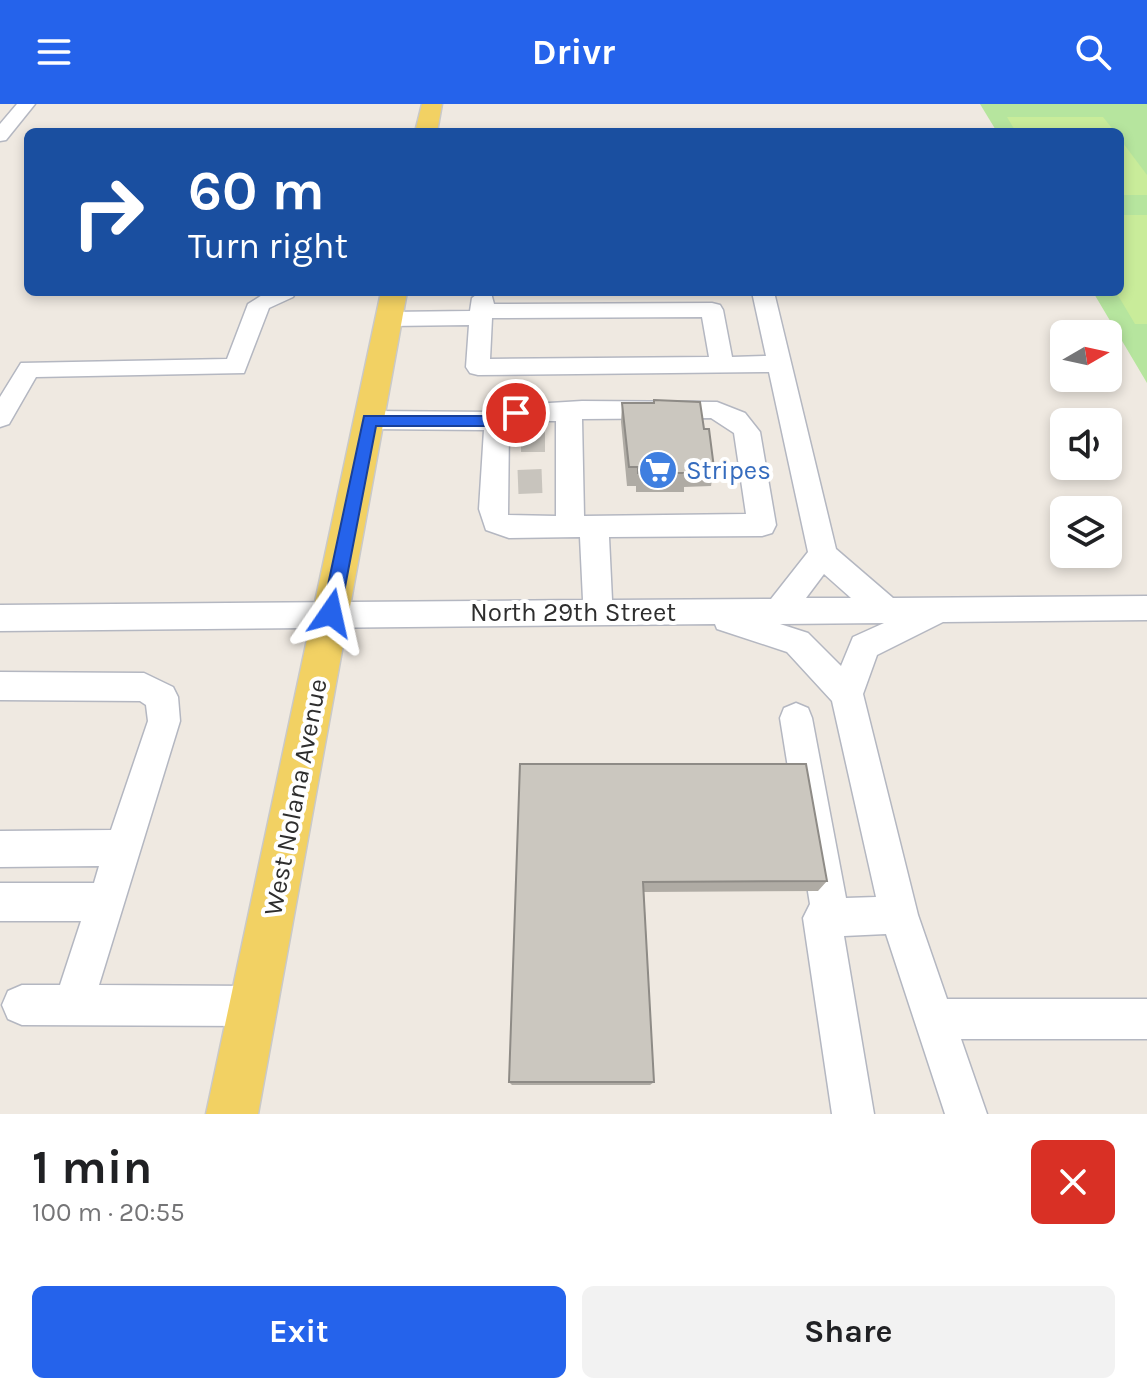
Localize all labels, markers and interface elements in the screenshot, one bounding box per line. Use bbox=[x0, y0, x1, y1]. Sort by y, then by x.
icon: menu bbox=[32, 30, 76, 74]
icon: search bbox=[1071, 30, 1115, 74]
text: Drivr bbox=[532, 31, 615, 73]
text: 60 m bbox=[188, 158, 325, 223]
icon: right bbox=[56, 160, 160, 264]
text: Turn right bbox=[188, 225, 348, 267]
north arrow bbox=[1050, 320, 1122, 392]
map controls bbox=[1050, 320, 1122, 568]
pin bbox=[482, 379, 550, 447]
icon: arrive bbox=[494, 391, 538, 435]
button: sound bbox=[1050, 408, 1122, 480]
supermarket icon: Stripes bbox=[637, 449, 679, 491]
place label: Stripes bbox=[686, 455, 771, 486]
button: layers bbox=[1050, 496, 1122, 568]
position arrow bbox=[289, 571, 373, 655]
street label: North 29th Street bbox=[470, 597, 676, 628]
street label: West Nolana Avenue bbox=[257, 676, 334, 918]
text: 1 min bbox=[32, 1139, 152, 1195]
button: close bbox=[1031, 1140, 1115, 1224]
text: 100 m · 20:55 bbox=[32, 1197, 185, 1228]
button: Exit bbox=[32, 1286, 566, 1378]
button: Share bbox=[582, 1286, 1115, 1378]

